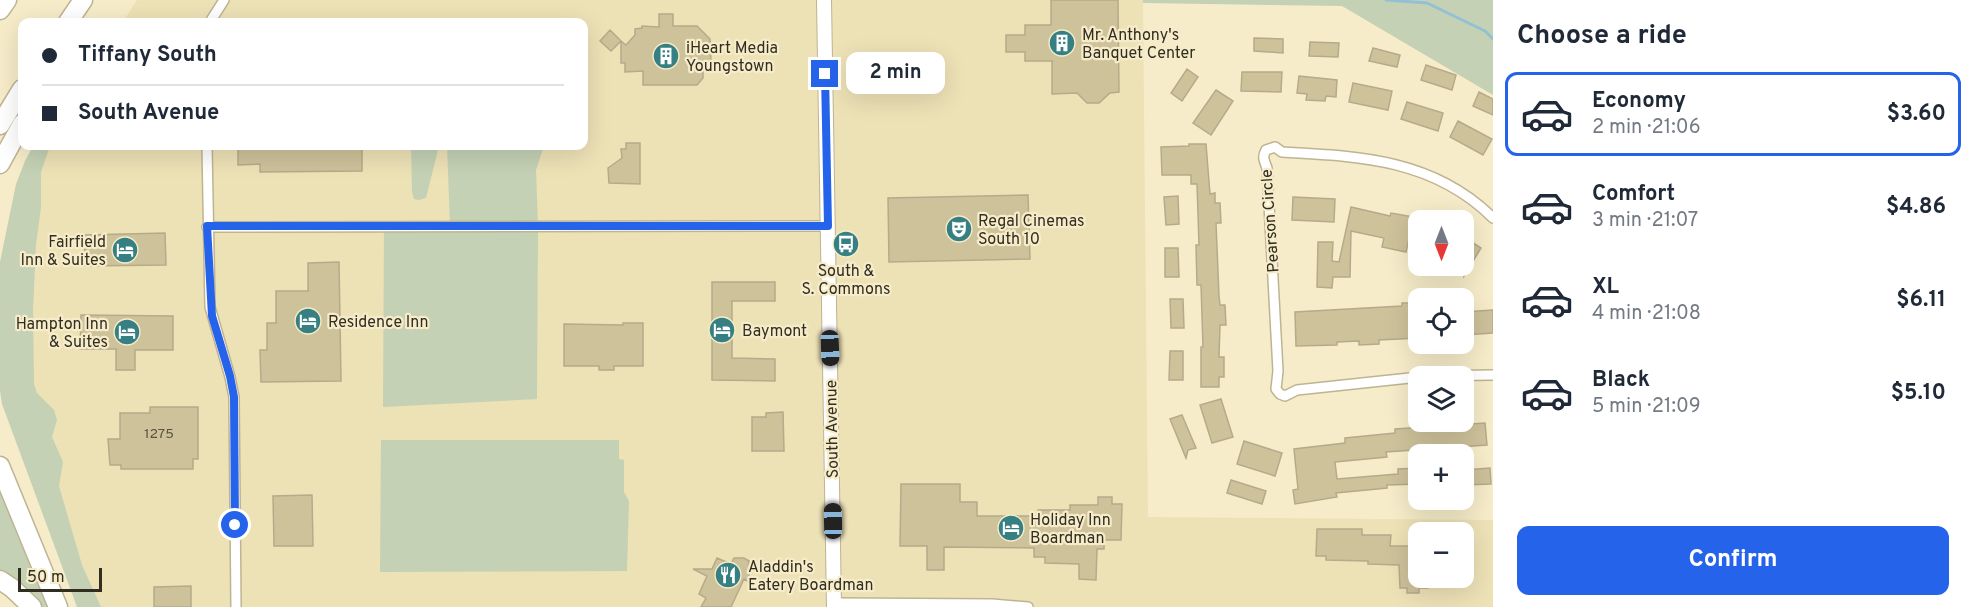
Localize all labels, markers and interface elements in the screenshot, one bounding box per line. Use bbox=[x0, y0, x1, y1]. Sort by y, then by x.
text: Choose a ride bbox=[1517, 19, 1687, 53]
place label: Mr. Anthony's Banquet Center bbox=[1082, 26, 1196, 64]
building icon: Mr. Anthony's Banquet Center bbox=[1047, 28, 1077, 58]
place label: iHeart Media Youngstown bbox=[686, 39, 778, 77]
building icon: iHeart Media Youngstown bbox=[651, 41, 681, 71]
text: Tiffany South bbox=[78, 42, 217, 69]
callout: 2 min bbox=[846, 53, 945, 95]
route end bbox=[811, 60, 838, 87]
text: 2 min bbox=[869, 60, 922, 86]
icon: car bbox=[1520, 87, 1574, 141]
text: Economy bbox=[1592, 88, 1686, 115]
text: South Avenue bbox=[78, 100, 219, 127]
text: $3.60 bbox=[1887, 101, 1946, 128]
text: 2 min · 21:06 bbox=[1592, 115, 1701, 141]
street label: Pearson Circle bbox=[1257, 169, 1285, 273]
icon: car bbox=[1520, 180, 1574, 234]
text: Comfort bbox=[1592, 181, 1675, 208]
text: $4.86 bbox=[1886, 194, 1946, 221]
text: 3 min · 21:07 bbox=[1592, 208, 1698, 234]
north arrow bbox=[1408, 210, 1474, 276]
map controls bbox=[1408, 210, 1474, 588]
place label: Regal Cinemas South 10 bbox=[978, 212, 1085, 250]
theatre icon: Regal Cinemas South 10 bbox=[944, 214, 974, 244]
bus stop icon: South & S. Commons bbox=[831, 229, 861, 259]
place label: Fairfield Inn & Suites bbox=[20, 233, 106, 271]
hotel icon: Fairfield Inn & Suites bbox=[110, 235, 140, 265]
place label: South & S. Commons bbox=[802, 262, 890, 300]
icon: car bbox=[1520, 273, 1574, 327]
text: XL bbox=[1592, 274, 1619, 301]
text: $6.11 bbox=[1896, 287, 1946, 314]
button: locate bbox=[1408, 288, 1474, 354]
text: 4 min · 21:08 bbox=[1592, 301, 1701, 327]
hotel icon: Residence Inn bbox=[293, 306, 323, 336]
place label: Residence Inn bbox=[328, 313, 429, 333]
place label: Hampton Inn & Suites bbox=[16, 315, 108, 353]
hotel icon: Baymont bbox=[707, 315, 737, 345]
hotel icon: Hampton Inn & Suites bbox=[112, 317, 142, 347]
place label: Baymont bbox=[742, 322, 807, 342]
car bbox=[820, 330, 840, 366]
button: layers bbox=[1408, 366, 1474, 432]
icon: car bbox=[1520, 366, 1574, 420]
text: Black bbox=[1592, 367, 1650, 394]
street label: South Avenue bbox=[822, 380, 844, 478]
text: $5.10 bbox=[1891, 380, 1946, 407]
text: 5 min · 21:09 bbox=[1592, 394, 1701, 420]
house number: 1275 bbox=[144, 426, 174, 443]
button: + bbox=[1408, 444, 1474, 510]
car bbox=[824, 503, 842, 539]
route start bbox=[221, 511, 248, 538]
place label: Holiday Inn Boardman bbox=[1030, 511, 1111, 549]
hotel icon: Holiday Inn Boardman bbox=[996, 513, 1026, 543]
button: − bbox=[1408, 522, 1474, 588]
button: Confirm bbox=[1517, 526, 1949, 595]
place label: Aladdin's Eatery Boardman bbox=[748, 558, 873, 596]
restaurant icon: Aladdin's Eatery Boardman bbox=[713, 560, 743, 590]
scale bar bbox=[18, 565, 102, 592]
text: 50 m bbox=[27, 568, 65, 588]

